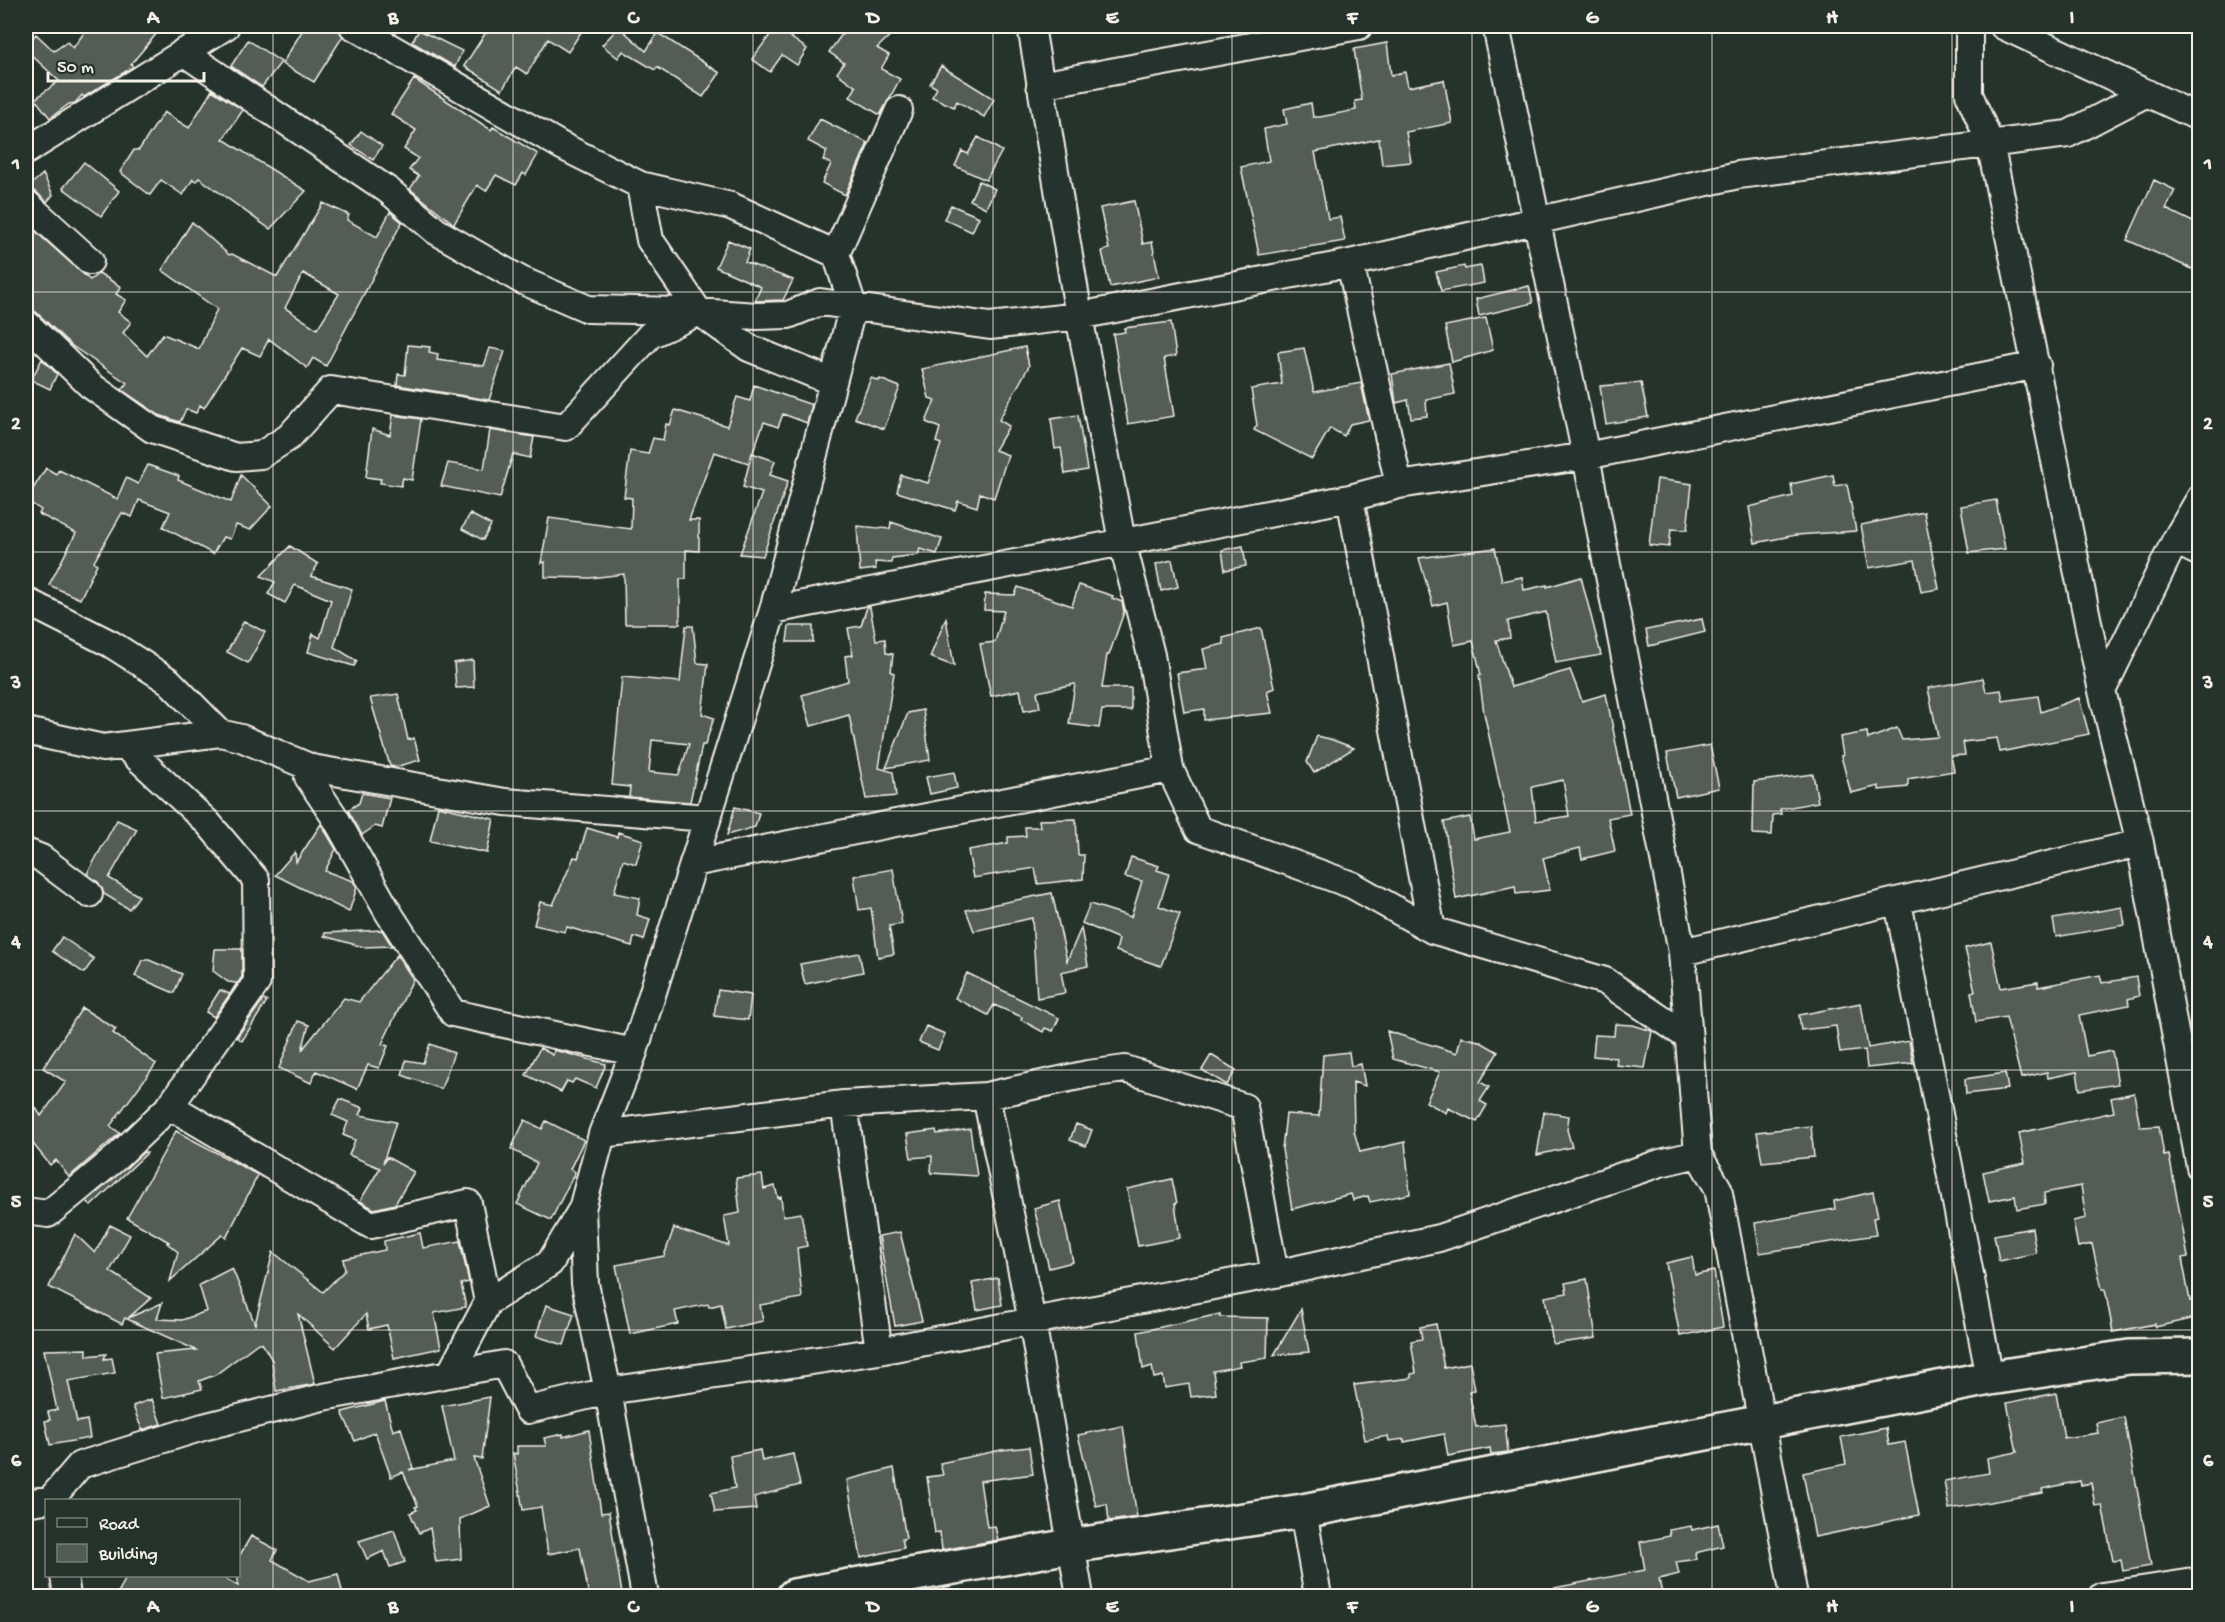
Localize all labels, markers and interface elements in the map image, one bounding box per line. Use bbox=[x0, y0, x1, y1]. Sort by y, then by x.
text: A bbox=[146, 8, 161, 31]
text: B bbox=[387, 8, 399, 31]
text: C bbox=[627, 8, 641, 31]
text: D bbox=[864, 8, 880, 31]
text: E bbox=[1106, 8, 1120, 31]
text: F bbox=[1346, 8, 1359, 31]
text: G bbox=[1586, 8, 1600, 31]
text: H bbox=[1826, 8, 1838, 31]
text: I bbox=[2070, 8, 2075, 31]
scale bar bbox=[48, 45, 204, 83]
text: 50 m bbox=[57, 58, 94, 79]
text: 1 bbox=[11, 154, 20, 177]
text: 1 bbox=[2203, 154, 2212, 177]
text: 2 bbox=[11, 414, 21, 437]
text: 2 bbox=[2203, 414, 2213, 437]
text: 3 bbox=[10, 673, 21, 696]
text: 3 bbox=[2202, 673, 2213, 696]
text: 4 bbox=[10, 932, 21, 955]
text: 4 bbox=[2202, 932, 2213, 955]
text: 5 bbox=[11, 1192, 22, 1215]
text: 5 bbox=[2203, 1192, 2214, 1215]
text: 6 bbox=[11, 1451, 22, 1474]
text: 6 bbox=[2203, 1451, 2214, 1474]
legend bbox=[45, 1499, 240, 1577]
text: Road bbox=[99, 1515, 140, 1536]
text: Building bbox=[98, 1545, 158, 1566]
text: A bbox=[146, 1597, 161, 1620]
text: B bbox=[387, 1597, 399, 1620]
text: C bbox=[627, 1597, 641, 1620]
text: D bbox=[864, 1597, 880, 1620]
text: E bbox=[1106, 1597, 1120, 1620]
text: F bbox=[1346, 1597, 1359, 1620]
text: G bbox=[1586, 1597, 1600, 1620]
text: H bbox=[1826, 1597, 1838, 1620]
text: I bbox=[2070, 1597, 2075, 1620]

